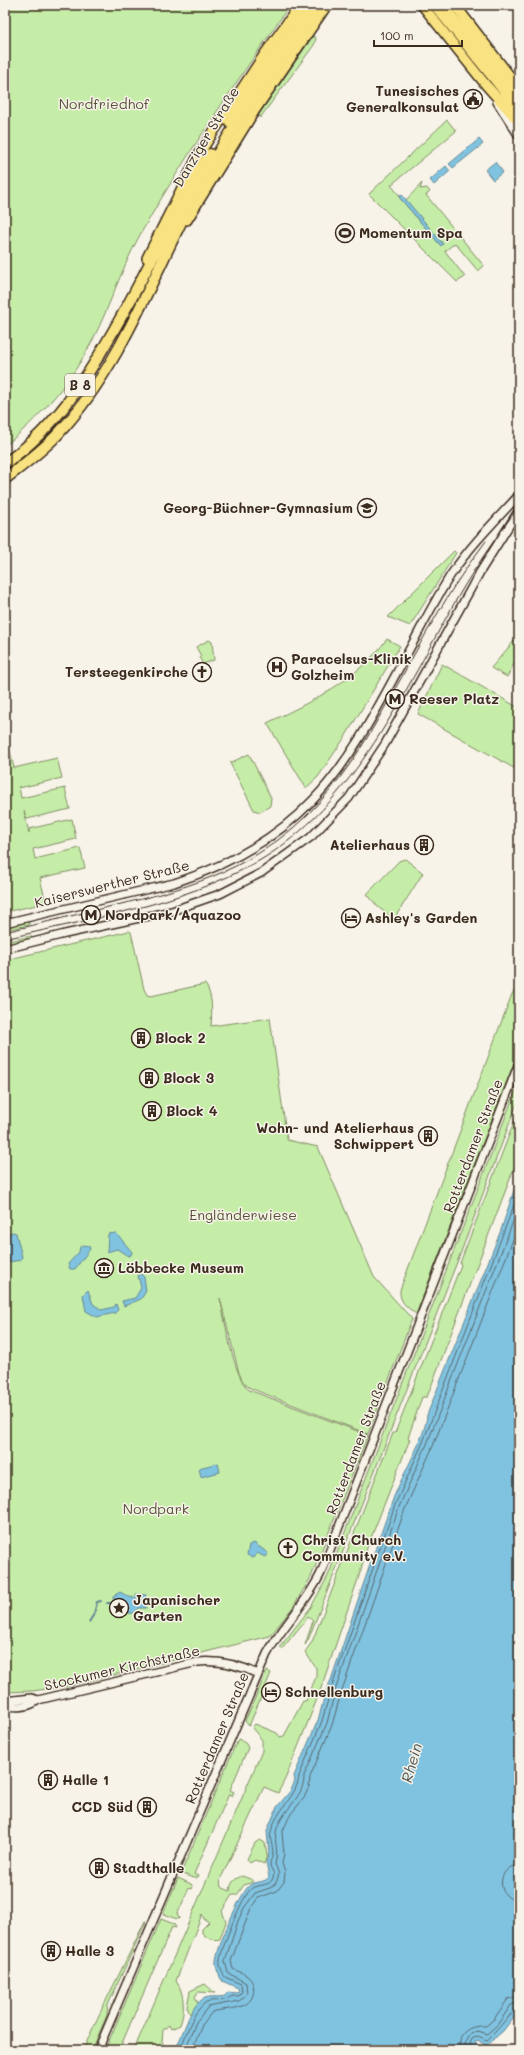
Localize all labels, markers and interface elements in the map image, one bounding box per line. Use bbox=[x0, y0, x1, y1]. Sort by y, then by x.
scale bar bbox=[374, 22, 462, 48]
text: 100 m bbox=[380, 27, 414, 43]
place label: Tunesisches Generalkonsulat bbox=[346, 81, 459, 116]
street label: Danziger Straße bbox=[168, 83, 243, 190]
public building icon: Tunesisches Generalkonsulat bbox=[462, 88, 484, 110]
park label: Nordfriedhof bbox=[59, 94, 150, 113]
sports icon: Momentum Spa bbox=[334, 222, 356, 244]
place label: Momentum Spa bbox=[359, 223, 463, 242]
road number: B 8 bbox=[65, 374, 95, 396]
school or university icon: Georg-Büchner-Gymnasium bbox=[356, 497, 378, 519]
place label: Georg-Büchner-Gymnasium bbox=[163, 498, 353, 517]
place label: Paracelsus-Klinik Golzheim bbox=[291, 649, 412, 684]
hospital icon: Paracelsus-Klinik Golzheim bbox=[266, 656, 288, 678]
church icon: Tersteegenkirche bbox=[191, 661, 213, 683]
place label: Tersteegenkirche bbox=[65, 662, 188, 681]
metro station icon: Reeser Platz bbox=[384, 688, 406, 710]
place label: Reeser Platz bbox=[409, 689, 499, 708]
building icon: Atelierhaus bbox=[413, 834, 435, 856]
place label: Atelierhaus bbox=[330, 835, 410, 854]
street label: Kaiserswerther Straße bbox=[32, 855, 191, 912]
metro station icon: Nordpark/Aquazoo bbox=[80, 904, 102, 926]
place label: Nordpark/Aquazoo bbox=[105, 905, 242, 924]
hotel icon: Ashley's Garden bbox=[340, 907, 362, 929]
place label: Ashley's Garden bbox=[365, 908, 477, 927]
building icon: Block 2 bbox=[130, 1027, 152, 1049]
place label: Block 2 bbox=[155, 1028, 206, 1047]
building icon: Block 3 bbox=[138, 1067, 160, 1089]
place label: Block 3 bbox=[163, 1068, 214, 1087]
street label: Rotterdamer Straße bbox=[438, 1076, 507, 1215]
building icon: Block 4 bbox=[141, 1100, 163, 1122]
place label: Block 4 bbox=[166, 1101, 218, 1120]
place label: Wohn- und Atelierhaus Schwippert bbox=[256, 1118, 414, 1153]
building icon: Wohn- und Atelierhaus Schwippert bbox=[417, 1125, 439, 1147]
park label: Engländerwiese bbox=[189, 1205, 297, 1224]
museum icon: Löbbecke Museum bbox=[93, 1257, 115, 1279]
place label: Löbbecke Museum bbox=[118, 1258, 244, 1277]
street label: Rotterdamer Straße bbox=[321, 1378, 390, 1517]
park label: Nordpark bbox=[123, 1499, 189, 1518]
place label: Christ Church Community e.V. bbox=[302, 1530, 406, 1565]
church icon: Christ Church Community e.V. bbox=[277, 1537, 299, 1559]
place label: Japanischer Garten bbox=[133, 1590, 220, 1625]
place icon: Japanischer Garten bbox=[108, 1597, 130, 1619]
street label: Stockumer Kirchstraße bbox=[42, 1640, 202, 1695]
street label: Rotterdamer Straße bbox=[180, 1669, 253, 1807]
hotel icon: Schnellenburg bbox=[260, 1681, 282, 1703]
place label: Schnellenburg bbox=[285, 1682, 383, 1701]
water label: Rhein bbox=[396, 1741, 426, 1785]
building icon: Halle 1 bbox=[37, 1769, 59, 1791]
place label: Halle 1 bbox=[62, 1770, 109, 1789]
building icon: CCD Süd bbox=[136, 1796, 158, 1818]
place label: CCD Süd bbox=[71, 1797, 133, 1816]
building icon: Stadthalle bbox=[88, 1857, 110, 1879]
place label: Stadthalle bbox=[113, 1858, 184, 1877]
building icon: Halle 3 bbox=[40, 1940, 62, 1962]
place label: Halle 3 bbox=[65, 1941, 114, 1960]

